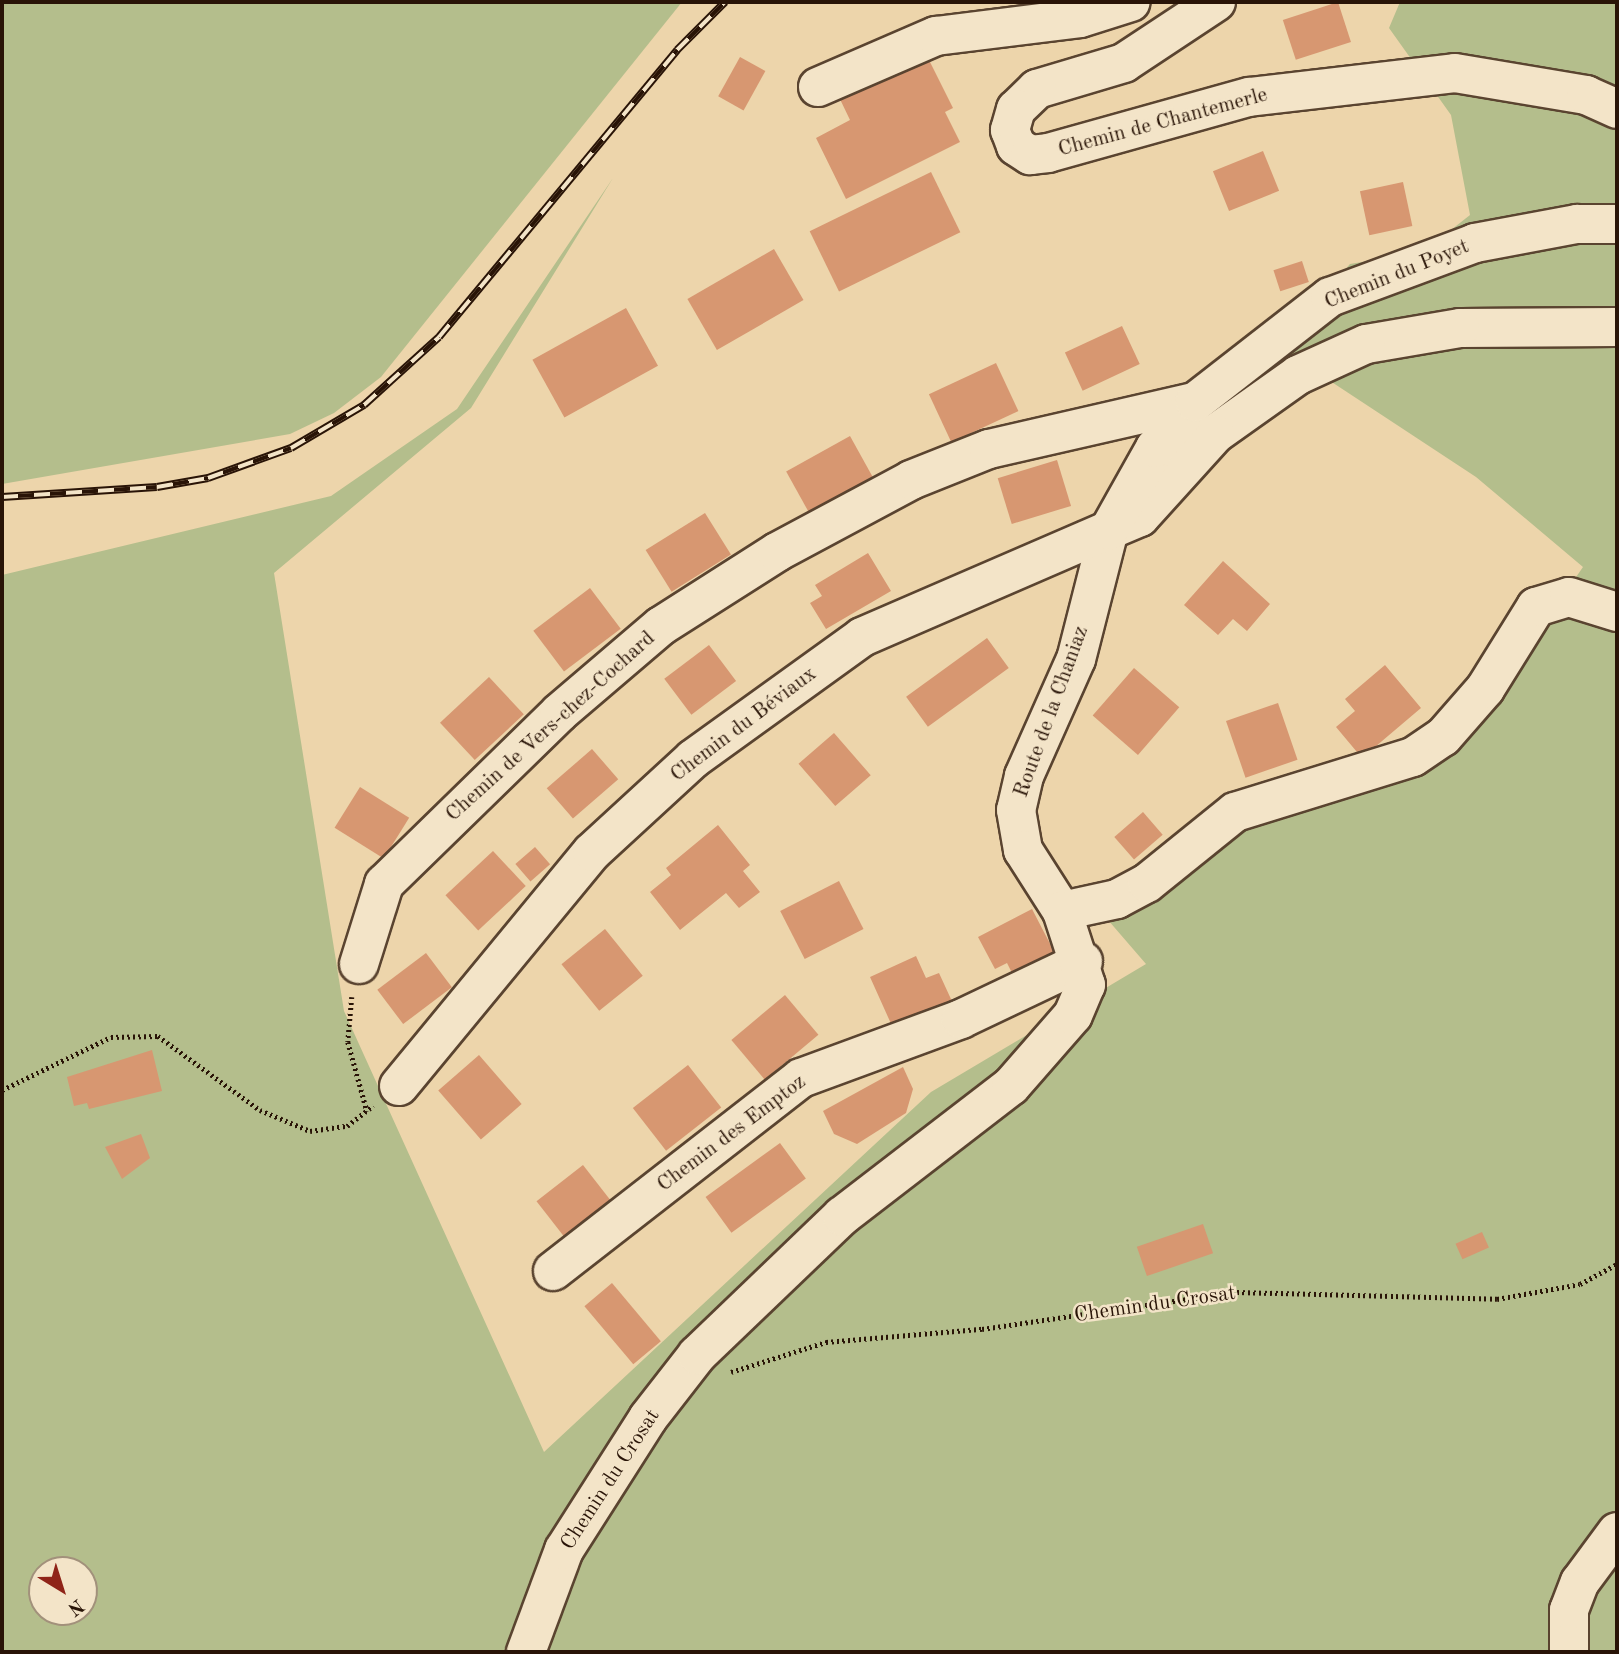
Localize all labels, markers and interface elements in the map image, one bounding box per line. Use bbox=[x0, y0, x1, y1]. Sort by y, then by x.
street label: Chemin de Chantemerle bbox=[1056, 83, 1270, 163]
street label: Chemin du Poyet bbox=[1321, 235, 1473, 315]
street label: Route de la Chaniaz bbox=[1009, 623, 1095, 801]
street label: Chemin de Vers-chez-Cochard bbox=[441, 626, 661, 828]
street label: Chemin du Béviaux bbox=[666, 662, 822, 788]
street label: Chemin des Emptoz bbox=[653, 1070, 811, 1198]
street label: Chemin du Crosat bbox=[1073, 1281, 1237, 1329]
street label: Chemin du Crosat bbox=[556, 1405, 666, 1555]
north arrow bbox=[28, 1556, 98, 1626]
text: N bbox=[63, 1594, 87, 1618]

